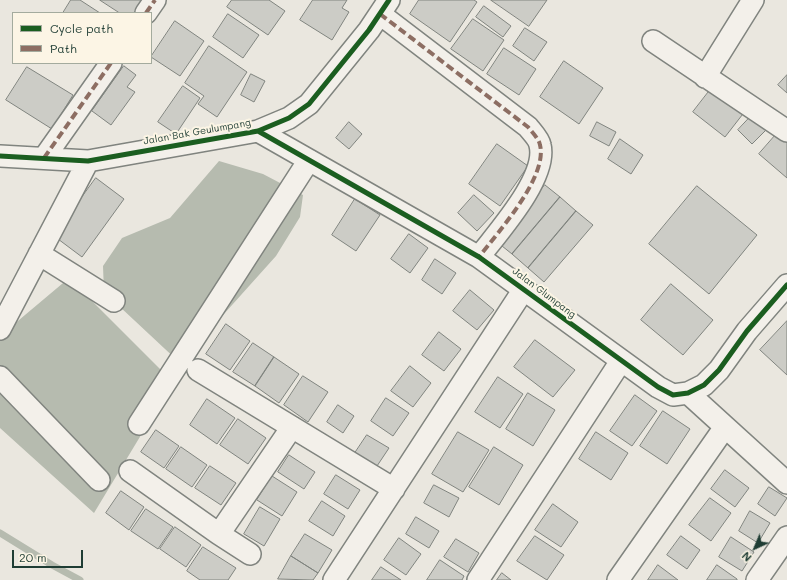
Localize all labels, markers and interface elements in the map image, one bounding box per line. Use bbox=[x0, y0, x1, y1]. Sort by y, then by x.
legend bbox=[12, 12, 152, 64]
text: Cycle path bbox=[50, 20, 113, 36]
text: Path bbox=[50, 40, 77, 56]
street label: Jalan Bak Geulumpang bbox=[142, 117, 252, 147]
street label: Jalan Glumpang bbox=[510, 265, 578, 321]
north arrow bbox=[735, 528, 775, 568]
scale bar bbox=[14, 542, 85, 568]
text: 20 m bbox=[19, 549, 47, 565]
text: N bbox=[738, 549, 755, 565]

